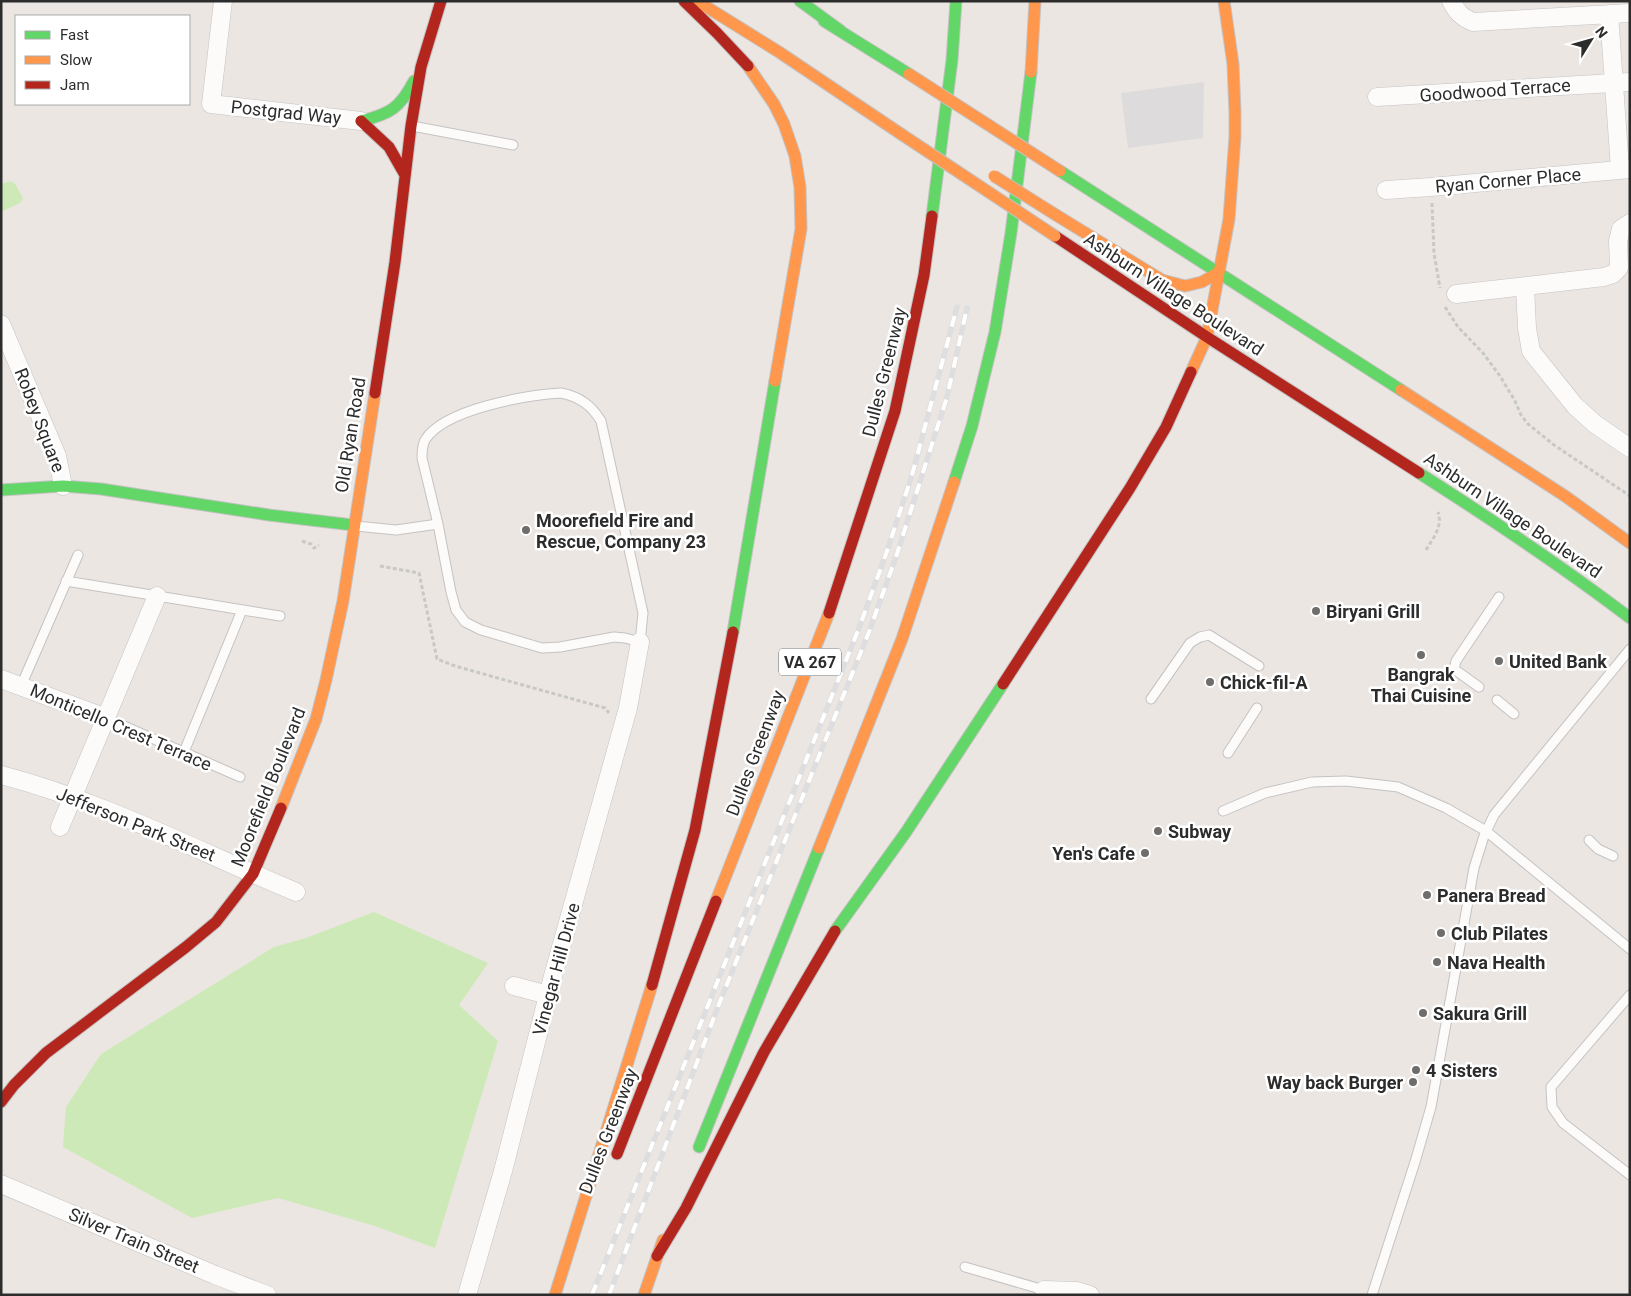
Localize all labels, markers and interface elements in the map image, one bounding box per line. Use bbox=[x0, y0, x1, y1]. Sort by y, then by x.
legend bbox=[15, 15, 190, 105]
north arrow bbox=[1566, 15, 1616, 65]
text: N bbox=[1592, 23, 1611, 41]
text: Fast bbox=[60, 26, 89, 44]
text: Slow bbox=[60, 51, 92, 69]
street label: Goodwood Terrace bbox=[1419, 74, 1571, 106]
text: Jam bbox=[60, 76, 90, 94]
street label: Postgrad Way bbox=[230, 96, 343, 128]
street label: Ryan Corner Place bbox=[1434, 163, 1582, 197]
street label: Ashburn Village Boulevard bbox=[1080, 228, 1268, 360]
street label: Dulles Greenway bbox=[858, 305, 910, 439]
street label: Robey Square bbox=[10, 365, 70, 475]
street label: Old Ryan Road bbox=[331, 376, 369, 494]
street label: Ashburn Village Boulevard bbox=[1420, 448, 1606, 582]
place label: Moorefield Fire and Rescue, Company 23 bbox=[536, 510, 706, 552]
marker: Moorefield Fire and Rescue, Company 23 bbox=[520, 524, 532, 536]
place label: Biryani Grill bbox=[1326, 601, 1420, 622]
marker: Biryani Grill bbox=[1310, 605, 1322, 617]
road number: VA 267 bbox=[779, 649, 841, 676]
marker: Bangrak Thai Cuisine bbox=[1415, 649, 1427, 661]
place label: United Bank bbox=[1509, 651, 1607, 672]
marker: United Bank bbox=[1493, 655, 1505, 667]
place label: Bangrak Thai Cuisine bbox=[1371, 664, 1472, 706]
place label: Chick-fil-A bbox=[1220, 672, 1309, 693]
marker: Chick-fil-A bbox=[1204, 676, 1216, 688]
street label: Monticello Crest Terrace bbox=[27, 679, 215, 775]
street label: Dulles Greenway bbox=[721, 687, 789, 819]
street label: Moorefield Boulevard bbox=[226, 704, 310, 870]
street label: Jefferson Park Street bbox=[53, 782, 219, 866]
place label: Subway bbox=[1168, 821, 1232, 842]
marker: Subway bbox=[1152, 825, 1164, 837]
place label: Yen's Cafe bbox=[1052, 843, 1135, 864]
marker: Yen's Cafe bbox=[1139, 847, 1151, 859]
place label: Panera Bread bbox=[1437, 885, 1546, 906]
marker: Panera Bread bbox=[1421, 889, 1433, 901]
street label: Vinegar Hill Drive bbox=[528, 900, 584, 1038]
place label: Club Pilates bbox=[1451, 923, 1548, 944]
marker: Club Pilates bbox=[1435, 927, 1447, 939]
place label: Nava Health bbox=[1447, 952, 1545, 973]
marker: Nava Health bbox=[1431, 956, 1443, 968]
place label: Sakura Grill bbox=[1433, 1003, 1527, 1024]
marker: Sakura Grill bbox=[1417, 1007, 1429, 1019]
place label: 4 Sisters bbox=[1426, 1060, 1498, 1081]
marker: 4 Sisters bbox=[1410, 1064, 1422, 1076]
street label: Dulles Greenway bbox=[574, 1065, 642, 1197]
place label: Way back Burger bbox=[1267, 1072, 1403, 1093]
marker: Way back Burger bbox=[1407, 1076, 1419, 1088]
street label: Silver Train Street bbox=[66, 1203, 202, 1277]

